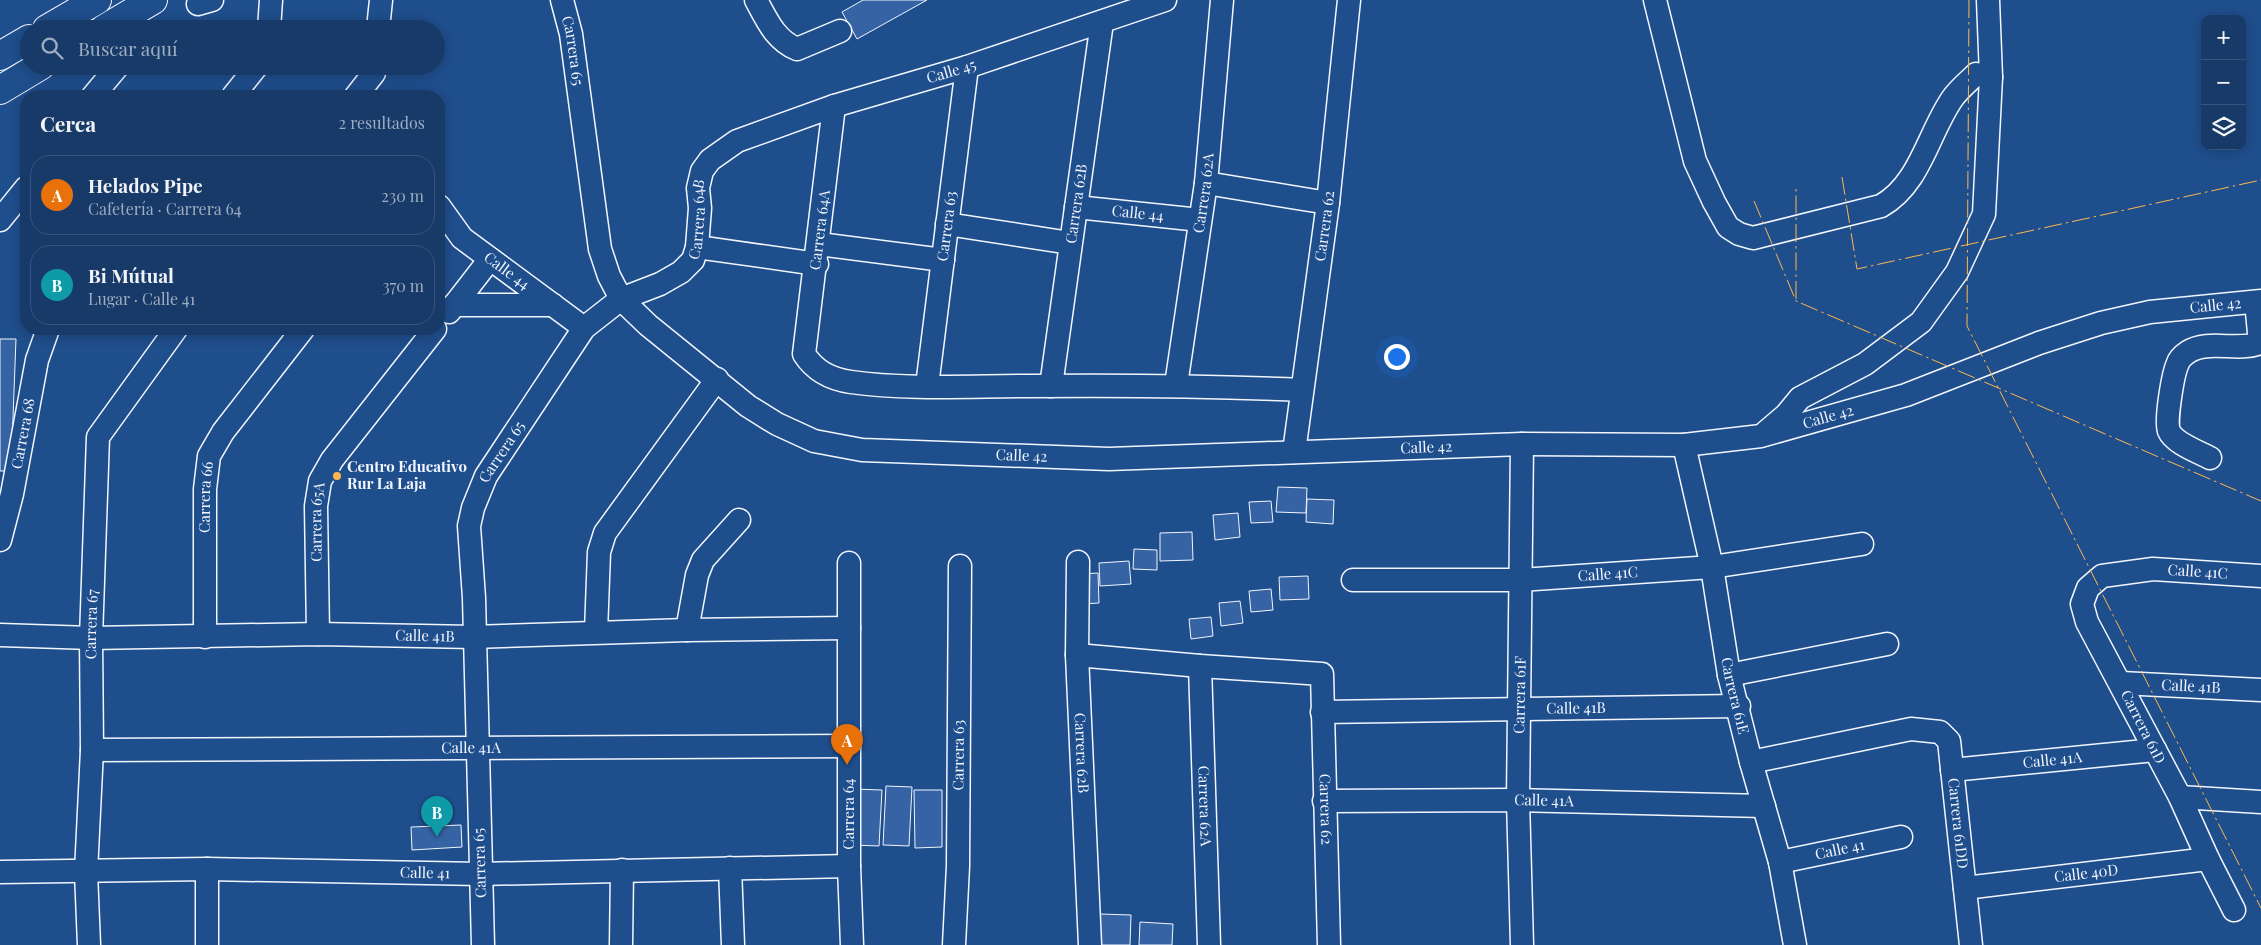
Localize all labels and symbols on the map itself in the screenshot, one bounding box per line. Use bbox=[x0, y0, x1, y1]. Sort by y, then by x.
street label: Carrera 65 bbox=[558, 14, 589, 87]
street label: Calle 45 bbox=[924, 54, 979, 87]
street label: Carrera 62A bbox=[1188, 152, 1218, 234]
street label: Carrera 62B bbox=[1060, 162, 1091, 245]
street label: Carrera 64B bbox=[683, 177, 709, 262]
street label: Carrera 64A bbox=[804, 188, 834, 271]
street label: Carrera 63 bbox=[932, 190, 960, 262]
street label: Carrera 62 bbox=[1309, 190, 1338, 263]
street label: Calle 44 bbox=[1111, 200, 1165, 225]
street label: Calle 44 bbox=[480, 247, 534, 294]
street label: Calle 42 bbox=[2189, 292, 2242, 317]
your location bbox=[1384, 344, 1410, 370]
street label: Carrera 68 bbox=[6, 396, 39, 471]
street label: Calle 42 bbox=[1800, 399, 1855, 433]
street label: Carrera 65 bbox=[473, 417, 529, 485]
street label: Calle 42 bbox=[1400, 436, 1452, 457]
street label: Calle 42 bbox=[995, 444, 1048, 466]
place label: Centro Educativo Rur La Laja bbox=[347, 456, 467, 493]
street label: Carrera 66 bbox=[194, 460, 217, 533]
marker: Centro Educativo Rur La Laja bbox=[331, 470, 343, 482]
street label: Carrera 65A bbox=[305, 480, 329, 562]
street label: Calle 41C bbox=[2167, 559, 2229, 583]
street label: Calle 41C bbox=[1577, 561, 1639, 585]
street label: Carrera 67 bbox=[80, 589, 102, 659]
street label: Calle 41B bbox=[395, 624, 455, 646]
street label: Carrera 61F bbox=[1508, 655, 1530, 734]
street label: Carrera 61E bbox=[1717, 656, 1755, 736]
street label: Calle 41B bbox=[2161, 674, 2221, 697]
street label: Carrera 61D bbox=[2117, 686, 2171, 767]
street label: Calle 41B bbox=[1546, 697, 1606, 718]
street label: Carrera 62B bbox=[1071, 712, 1094, 794]
street label: Carrera 63 bbox=[948, 719, 968, 791]
pin: A bbox=[831, 724, 863, 765]
street label: Calle 41A bbox=[441, 737, 501, 757]
street label: Calle 41A bbox=[2022, 746, 2084, 772]
street label: Carrera 62A bbox=[1194, 765, 1217, 847]
street label: Carrera 62 bbox=[1316, 773, 1337, 845]
street label: Carrera 61DD bbox=[1944, 777, 1974, 870]
street label: Carrera 64 bbox=[838, 778, 858, 850]
street label: Calle 41A bbox=[1514, 789, 1575, 810]
pin: B bbox=[421, 796, 453, 837]
street label: Carrera 65 bbox=[468, 828, 490, 898]
street label: Calle 41 bbox=[1813, 834, 1867, 864]
street label: Calle 40D bbox=[2053, 859, 2119, 886]
street label: Calle 41 bbox=[400, 862, 451, 882]

